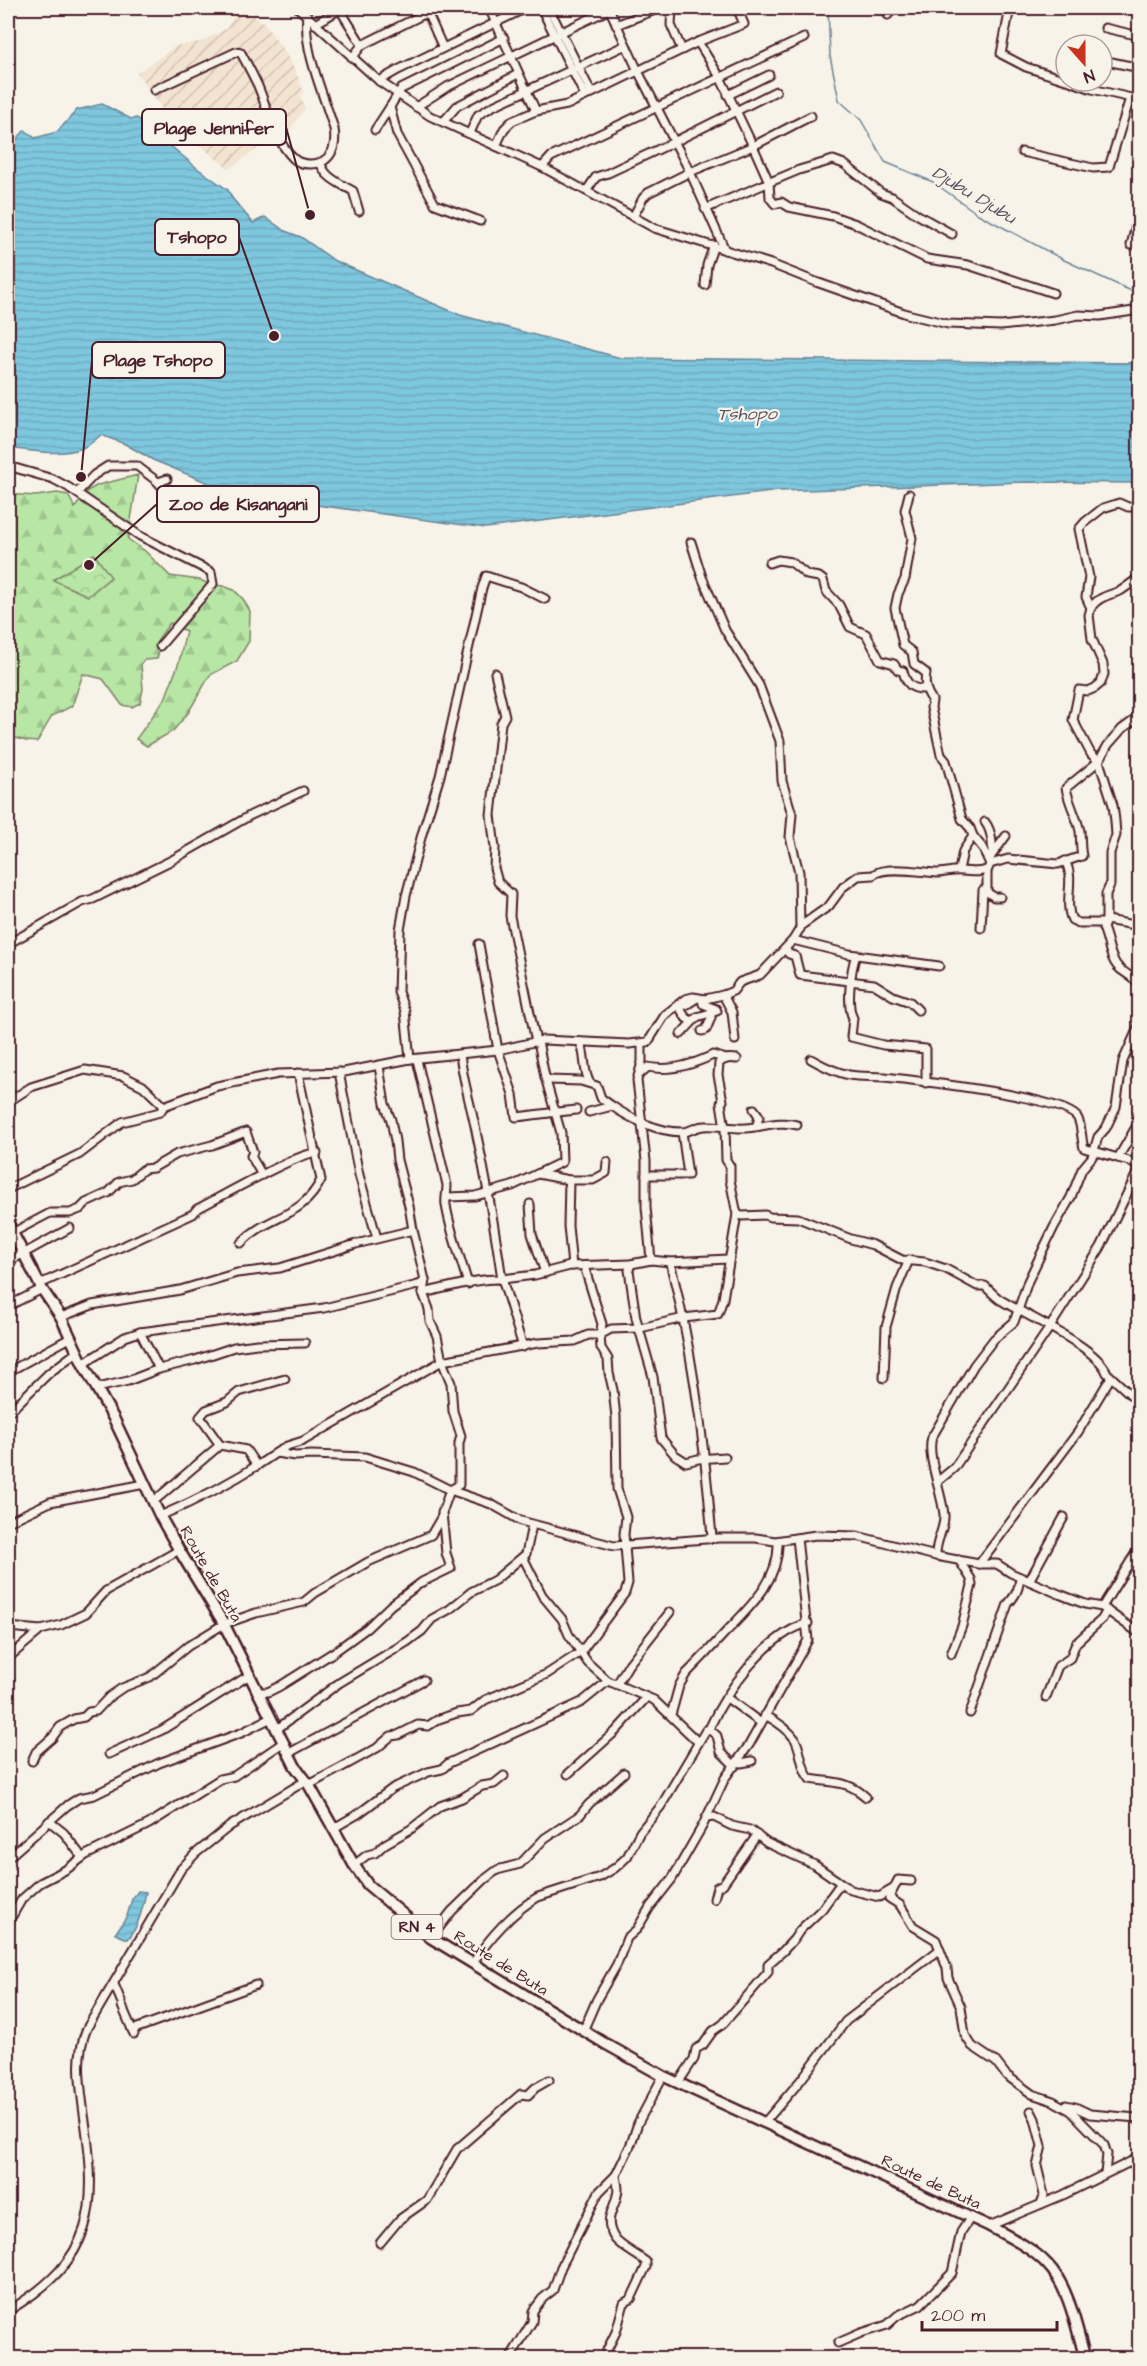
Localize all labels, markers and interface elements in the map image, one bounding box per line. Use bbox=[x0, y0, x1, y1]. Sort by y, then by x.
north arrow bbox=[1054, 33, 1114, 93]
text: N bbox=[1080, 64, 1098, 88]
callout: Plage Jennifer bbox=[142, 109, 286, 145]
text: Plage Jennifer bbox=[154, 116, 274, 142]
water label: Djubu Djubu bbox=[927, 160, 1021, 230]
callout: Tshopo bbox=[155, 219, 239, 255]
text: Tshopo bbox=[166, 225, 228, 250]
callout: Plage Tshopo bbox=[92, 342, 225, 378]
text: Plage Tshopo bbox=[103, 348, 213, 374]
water label: Tshopo bbox=[717, 401, 779, 427]
callout: Zoo de Kisangani bbox=[157, 486, 319, 522]
text: Zoo de Kisangani bbox=[169, 492, 308, 518]
street label: Route de Buta bbox=[175, 1522, 247, 1626]
road number: RN 4 bbox=[392, 1915, 442, 1939]
street label: Route de Buta bbox=[450, 1925, 552, 2001]
street label: Route de Buta bbox=[878, 2149, 984, 2215]
scale bar bbox=[922, 2294, 1057, 2332]
text: 200 m bbox=[931, 2303, 985, 2328]

